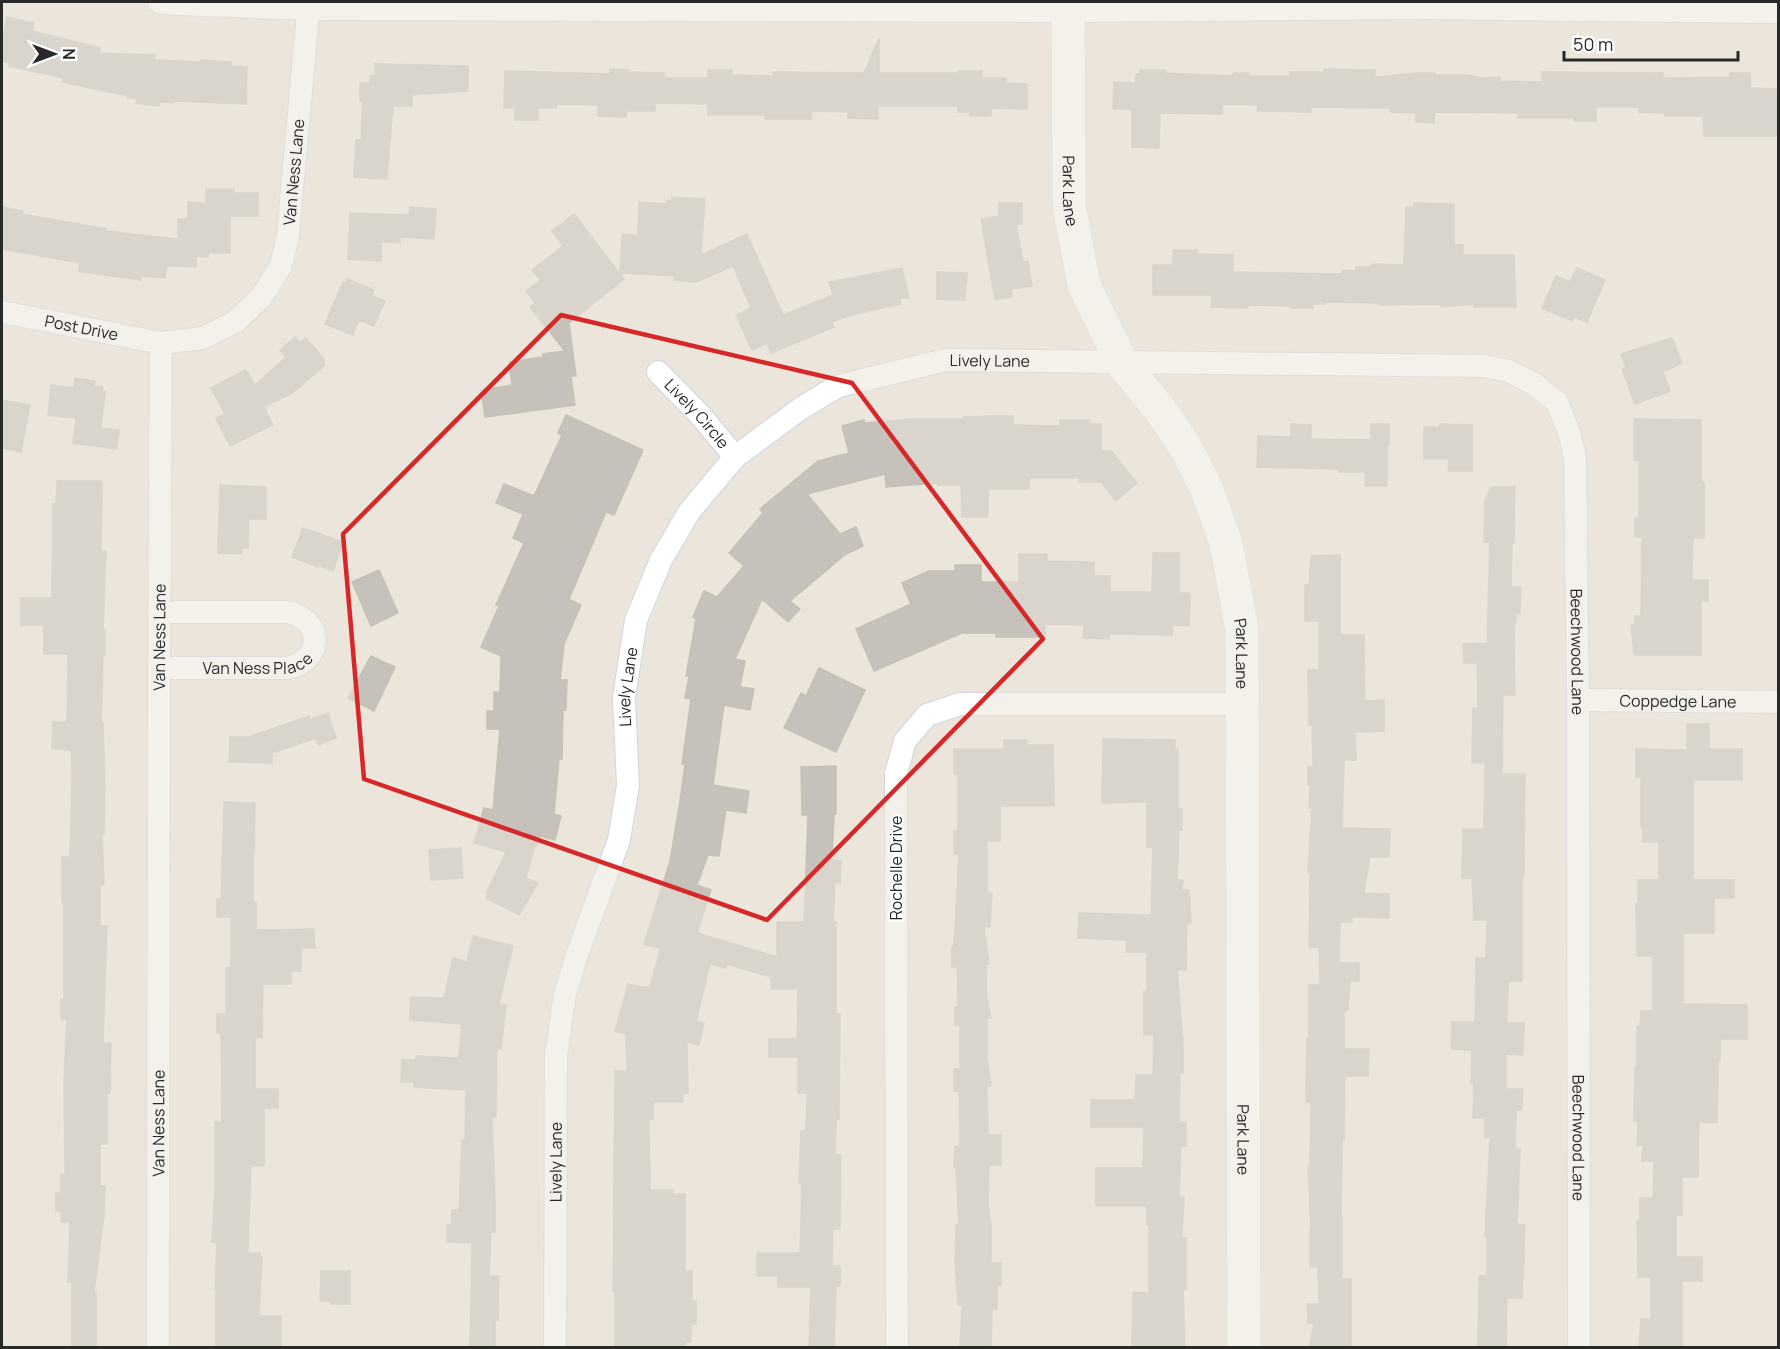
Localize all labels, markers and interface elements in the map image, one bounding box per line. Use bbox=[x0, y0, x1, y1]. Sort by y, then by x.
north arrow bbox=[24, 24, 84, 84]
scale bar bbox=[1564, 24, 1738, 62]
text: 50 m bbox=[1573, 32, 1613, 56]
text: N bbox=[58, 48, 80, 60]
street label: Van Ness Lane bbox=[278, 118, 309, 226]
street label: Park Lane bbox=[1058, 155, 1084, 228]
street label: Post Drive bbox=[43, 310, 120, 345]
street label: Lively Lane bbox=[949, 349, 1030, 372]
street label: Lively Circle bbox=[660, 374, 734, 453]
street label: Van Ness Lane bbox=[148, 584, 171, 690]
street label: Beechwood Lane bbox=[1566, 589, 1589, 715]
street label: Park Lane bbox=[1229, 616, 1253, 689]
street label: Lively Lane bbox=[613, 645, 643, 727]
street label: Van Ness Place bbox=[202, 647, 318, 679]
street label: Coppedge Lane bbox=[1620, 689, 1736, 713]
street label: Rochelle Drive bbox=[885, 816, 907, 920]
street label: Van Ness Lane bbox=[147, 1070, 169, 1176]
street label: Beechwood Lane bbox=[1568, 1075, 1590, 1201]
street label: Park Lane bbox=[1232, 1104, 1255, 1175]
street label: Lively Lane bbox=[544, 1122, 567, 1202]

